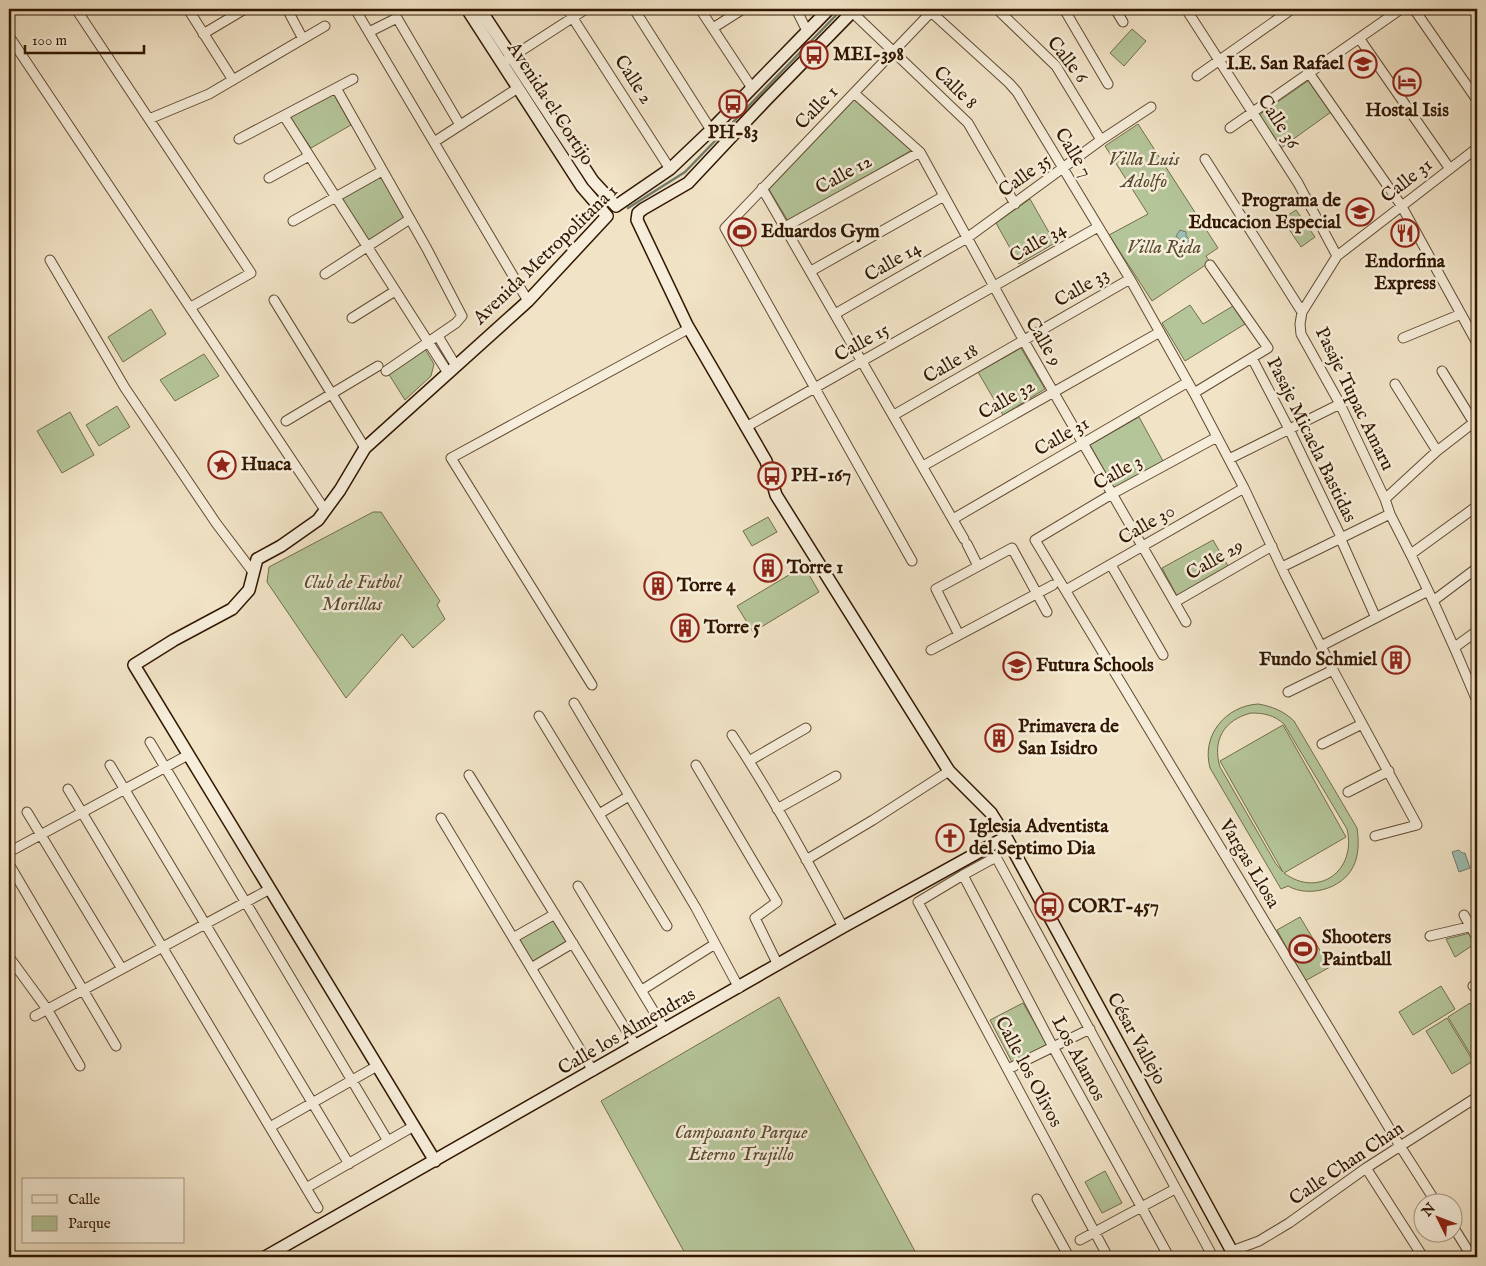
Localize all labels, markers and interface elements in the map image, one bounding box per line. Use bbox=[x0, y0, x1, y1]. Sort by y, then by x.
scale bar bbox=[25, 22, 144, 54]
text: 100 m bbox=[32, 31, 68, 50]
street label: Calle 6 bbox=[1041, 32, 1093, 89]
street label: Avenida el Cortijo bbox=[501, 37, 599, 170]
bus stop icon: MEI-398 bbox=[799, 40, 829, 70]
place label: MEI-398 bbox=[833, 43, 904, 67]
school or university icon: I.E. San Rafael bbox=[1348, 49, 1378, 79]
street label: Calle 2 bbox=[608, 51, 658, 109]
place label: I.E. San Rafael bbox=[1227, 52, 1345, 76]
street label: Calle 8 bbox=[928, 61, 982, 115]
hotel icon: Hostal Isis bbox=[1392, 67, 1422, 97]
street label: Calle 1 bbox=[790, 81, 844, 135]
bus stop icon: PH-83 bbox=[718, 89, 748, 119]
street label: Calle 36 bbox=[1252, 90, 1305, 155]
place label: Hostal Isis bbox=[1365, 99, 1449, 123]
place label: PH-83 bbox=[708, 121, 758, 145]
street label: Calle 7 bbox=[1049, 124, 1097, 182]
park label: Villa Luis Adolfo bbox=[1109, 148, 1180, 194]
street label: Calle 35 bbox=[994, 149, 1056, 203]
street label: Calle 12 bbox=[812, 150, 877, 200]
street label: Calle 31 bbox=[1376, 153, 1438, 209]
street label: Avenida Metropolitana 1 bbox=[468, 180, 623, 331]
place label: Programa de Educacion Especial bbox=[1188, 189, 1342, 235]
school or university icon: Programa de Educacion Especial bbox=[1345, 197, 1375, 227]
sports icon: Eduardos Gym bbox=[727, 217, 757, 247]
street label: Calle 34 bbox=[1005, 217, 1071, 269]
restaurant icon: Endorfina Express bbox=[1390, 218, 1420, 248]
place label: Eduardos Gym bbox=[761, 220, 880, 244]
street label: Calle 14 bbox=[860, 236, 926, 288]
park label: Villa Rida bbox=[1127, 236, 1201, 260]
place label: Endorfina Express bbox=[1365, 250, 1446, 296]
street label: Calle 33 bbox=[1050, 263, 1114, 313]
street label: Calle 9 bbox=[1019, 313, 1067, 371]
street label: Calle 15 bbox=[830, 318, 894, 368]
street label: Pasaje Tupac Amaru bbox=[1309, 323, 1399, 475]
street label: Calle 18 bbox=[919, 339, 983, 389]
street label: Pasaje Micaela Bastidas bbox=[1261, 353, 1361, 527]
street label: Calle 32 bbox=[975, 374, 1039, 426]
street label: Calle 31 bbox=[1030, 412, 1094, 462]
place icon: Huaca bbox=[207, 450, 237, 480]
street label: Calle 3 bbox=[1089, 450, 1147, 496]
place label: Huaca bbox=[241, 453, 292, 477]
bus stop icon: PH-167 bbox=[757, 461, 787, 491]
place label: PH-167 bbox=[791, 464, 851, 488]
street label: Calle 30 bbox=[1114, 499, 1180, 551]
street label: Calle 29 bbox=[1182, 534, 1248, 586]
building icon: Torre 1 bbox=[753, 553, 783, 583]
place label: Torre 1 bbox=[786, 556, 843, 580]
park label: Club de Futbol Morillas bbox=[303, 571, 402, 617]
building icon: Torre 4 bbox=[643, 571, 673, 601]
place label: Torre 4 bbox=[676, 574, 736, 598]
building icon: Torre 5 bbox=[670, 613, 700, 643]
place label: Torre 5 bbox=[703, 616, 760, 640]
building icon: Fundo Schmiel bbox=[1381, 645, 1411, 675]
place label: Fundo Schmiel bbox=[1259, 648, 1378, 672]
school or university icon: Futura Schools bbox=[1002, 651, 1032, 681]
place label: Futura Schools bbox=[1036, 654, 1154, 678]
place label: Primavera de San Isidro bbox=[1018, 715, 1119, 761]
building icon: Primavera de San Isidro bbox=[984, 723, 1014, 753]
street label: Vargas Llosa bbox=[1213, 814, 1285, 913]
place label: Iglesia Adventista del Septimo Dia bbox=[969, 815, 1109, 861]
church icon: Iglesia Adventista del Septimo Dia bbox=[935, 823, 965, 853]
bus stop icon: CORT-457 bbox=[1034, 892, 1064, 922]
place label: CORT-457 bbox=[1068, 895, 1159, 919]
place label: Shooters Paintball bbox=[1322, 926, 1392, 972]
sports icon: Shooters Paintball bbox=[1288, 934, 1318, 964]
street label: Calle los Almendras bbox=[554, 983, 700, 1081]
street label: César Vallejo bbox=[1101, 989, 1171, 1089]
street label: Calle los Olivos bbox=[989, 1012, 1067, 1132]
street label: Los Alamos bbox=[1046, 1013, 1110, 1105]
street label: Calle Chan Chan bbox=[1285, 1117, 1409, 1211]
park label: Camposanto Parque Eterno Trujillo bbox=[674, 1121, 808, 1167]
legend bbox=[22, 1178, 185, 1244]
text: Calle bbox=[68, 1190, 100, 1209]
north arrow bbox=[1414, 1194, 1464, 1244]
text: N bbox=[1418, 1199, 1440, 1221]
text: Parque bbox=[68, 1214, 111, 1233]

